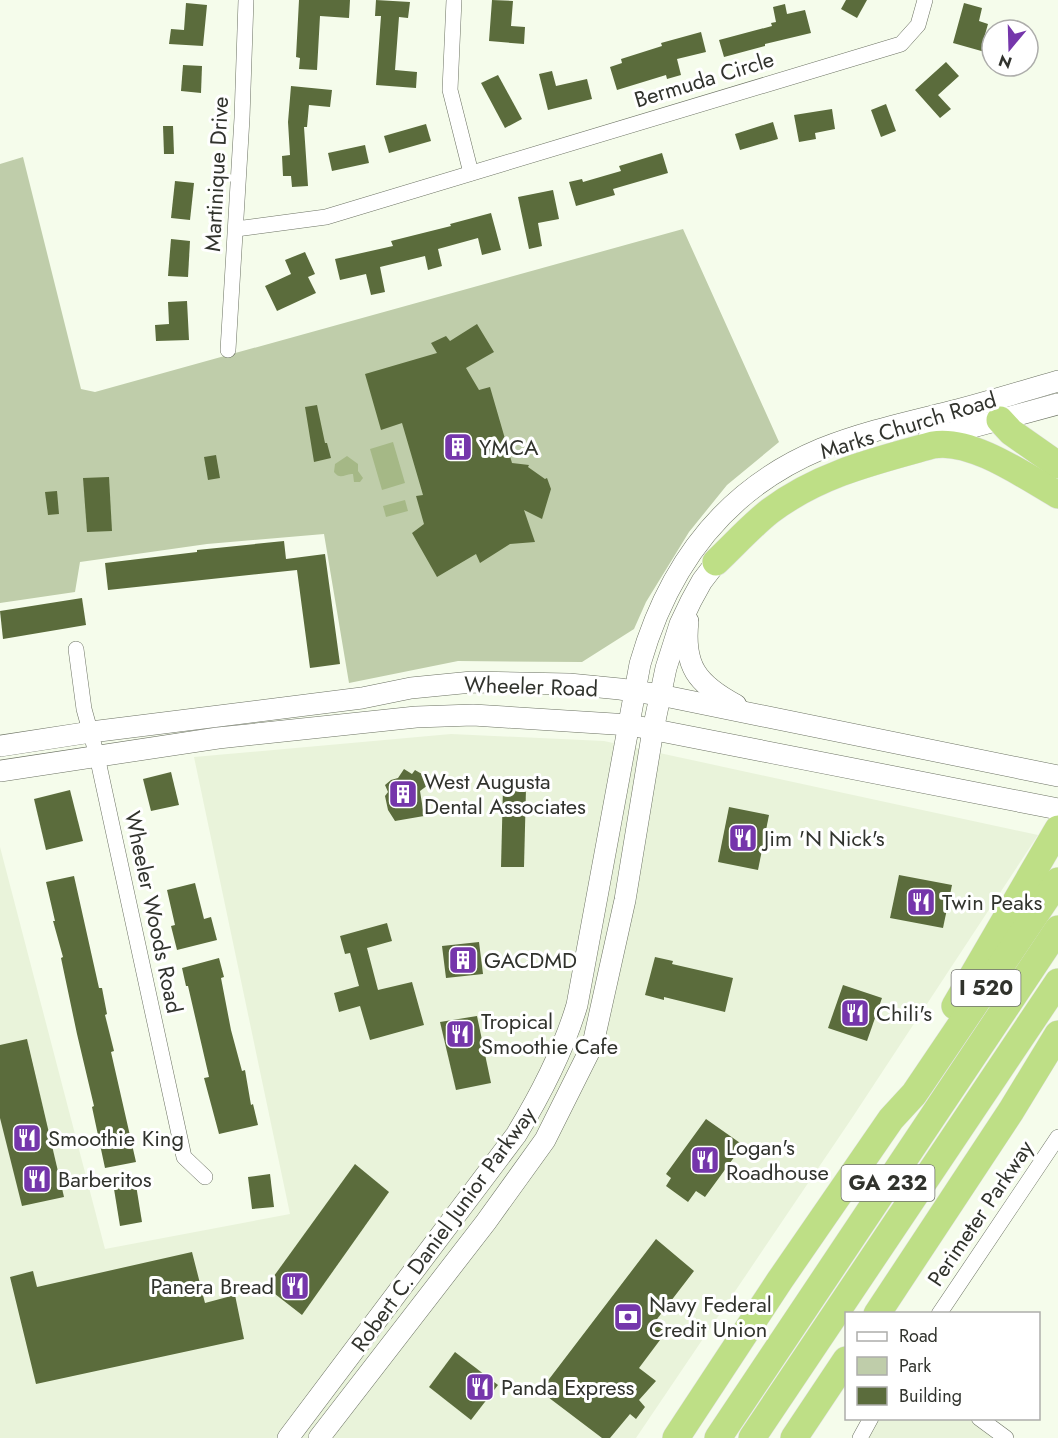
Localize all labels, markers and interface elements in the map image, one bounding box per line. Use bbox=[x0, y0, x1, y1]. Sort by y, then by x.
north arrow bbox=[980, 18, 1040, 78]
street label: Bermuda Circle bbox=[630, 43, 778, 115]
text: N bbox=[996, 49, 1015, 75]
street label: Martinique Drive bbox=[196, 96, 236, 252]
street label: Marks Church Road bbox=[816, 383, 1000, 467]
building icon: YMCA bbox=[442, 431, 474, 463]
place label: YMCA bbox=[479, 431, 539, 463]
street label: Wheeler Road bbox=[463, 668, 599, 704]
place label: West Augusta Dental Associates bbox=[424, 765, 586, 822]
building icon: West Augusta Dental Associates bbox=[387, 778, 419, 810]
street label: Wheeler Woods Road bbox=[117, 808, 191, 1016]
restaurant icon: Jim 'N Nick's bbox=[727, 822, 759, 854]
place label: Jim 'N Nick's bbox=[761, 822, 885, 854]
restaurant icon: Twin Peaks bbox=[905, 886, 937, 918]
place label: Twin Peaks bbox=[942, 886, 1042, 918]
building icon: GACDMD bbox=[447, 944, 479, 976]
place label: GACDMD bbox=[484, 944, 577, 976]
road number: I 520 bbox=[952, 970, 1020, 1006]
restaurant icon: Chili's bbox=[839, 997, 871, 1029]
place label: Chili's bbox=[876, 997, 932, 1029]
place label: Tropical Smoothie Cafe bbox=[481, 1005, 618, 1062]
restaurant icon: Tropical Smoothie Cafe bbox=[444, 1018, 476, 1050]
street label: Robert C. Daniel Junior Parkway bbox=[343, 1099, 543, 1358]
restaurant icon: Smoothie King bbox=[11, 1122, 43, 1154]
place label: Smoothie King bbox=[48, 1122, 184, 1154]
place label: Logan's Roadhouse bbox=[726, 1131, 829, 1188]
street label: Perimeter Parkway bbox=[919, 1133, 1041, 1292]
restaurant icon: Logan's Roadhouse bbox=[689, 1144, 721, 1176]
restaurant icon: Barberitos bbox=[21, 1163, 53, 1195]
place label: Barberitos bbox=[58, 1163, 152, 1195]
road number: GA 232 bbox=[842, 1165, 934, 1201]
place label: Panera Bread bbox=[150, 1270, 274, 1302]
restaurant icon: Panera Bread bbox=[279, 1270, 311, 1302]
place label: Navy Federal Credit Union bbox=[649, 1288, 772, 1345]
bank icon: Navy Federal Credit Union bbox=[612, 1301, 644, 1333]
legend bbox=[845, 1312, 1040, 1420]
text: Road bbox=[899, 1323, 938, 1349]
text: Park bbox=[899, 1353, 931, 1379]
restaurant icon: Panda Express bbox=[464, 1371, 496, 1403]
place label: Panda Express bbox=[501, 1371, 635, 1403]
text: Building bbox=[899, 1383, 962, 1409]

